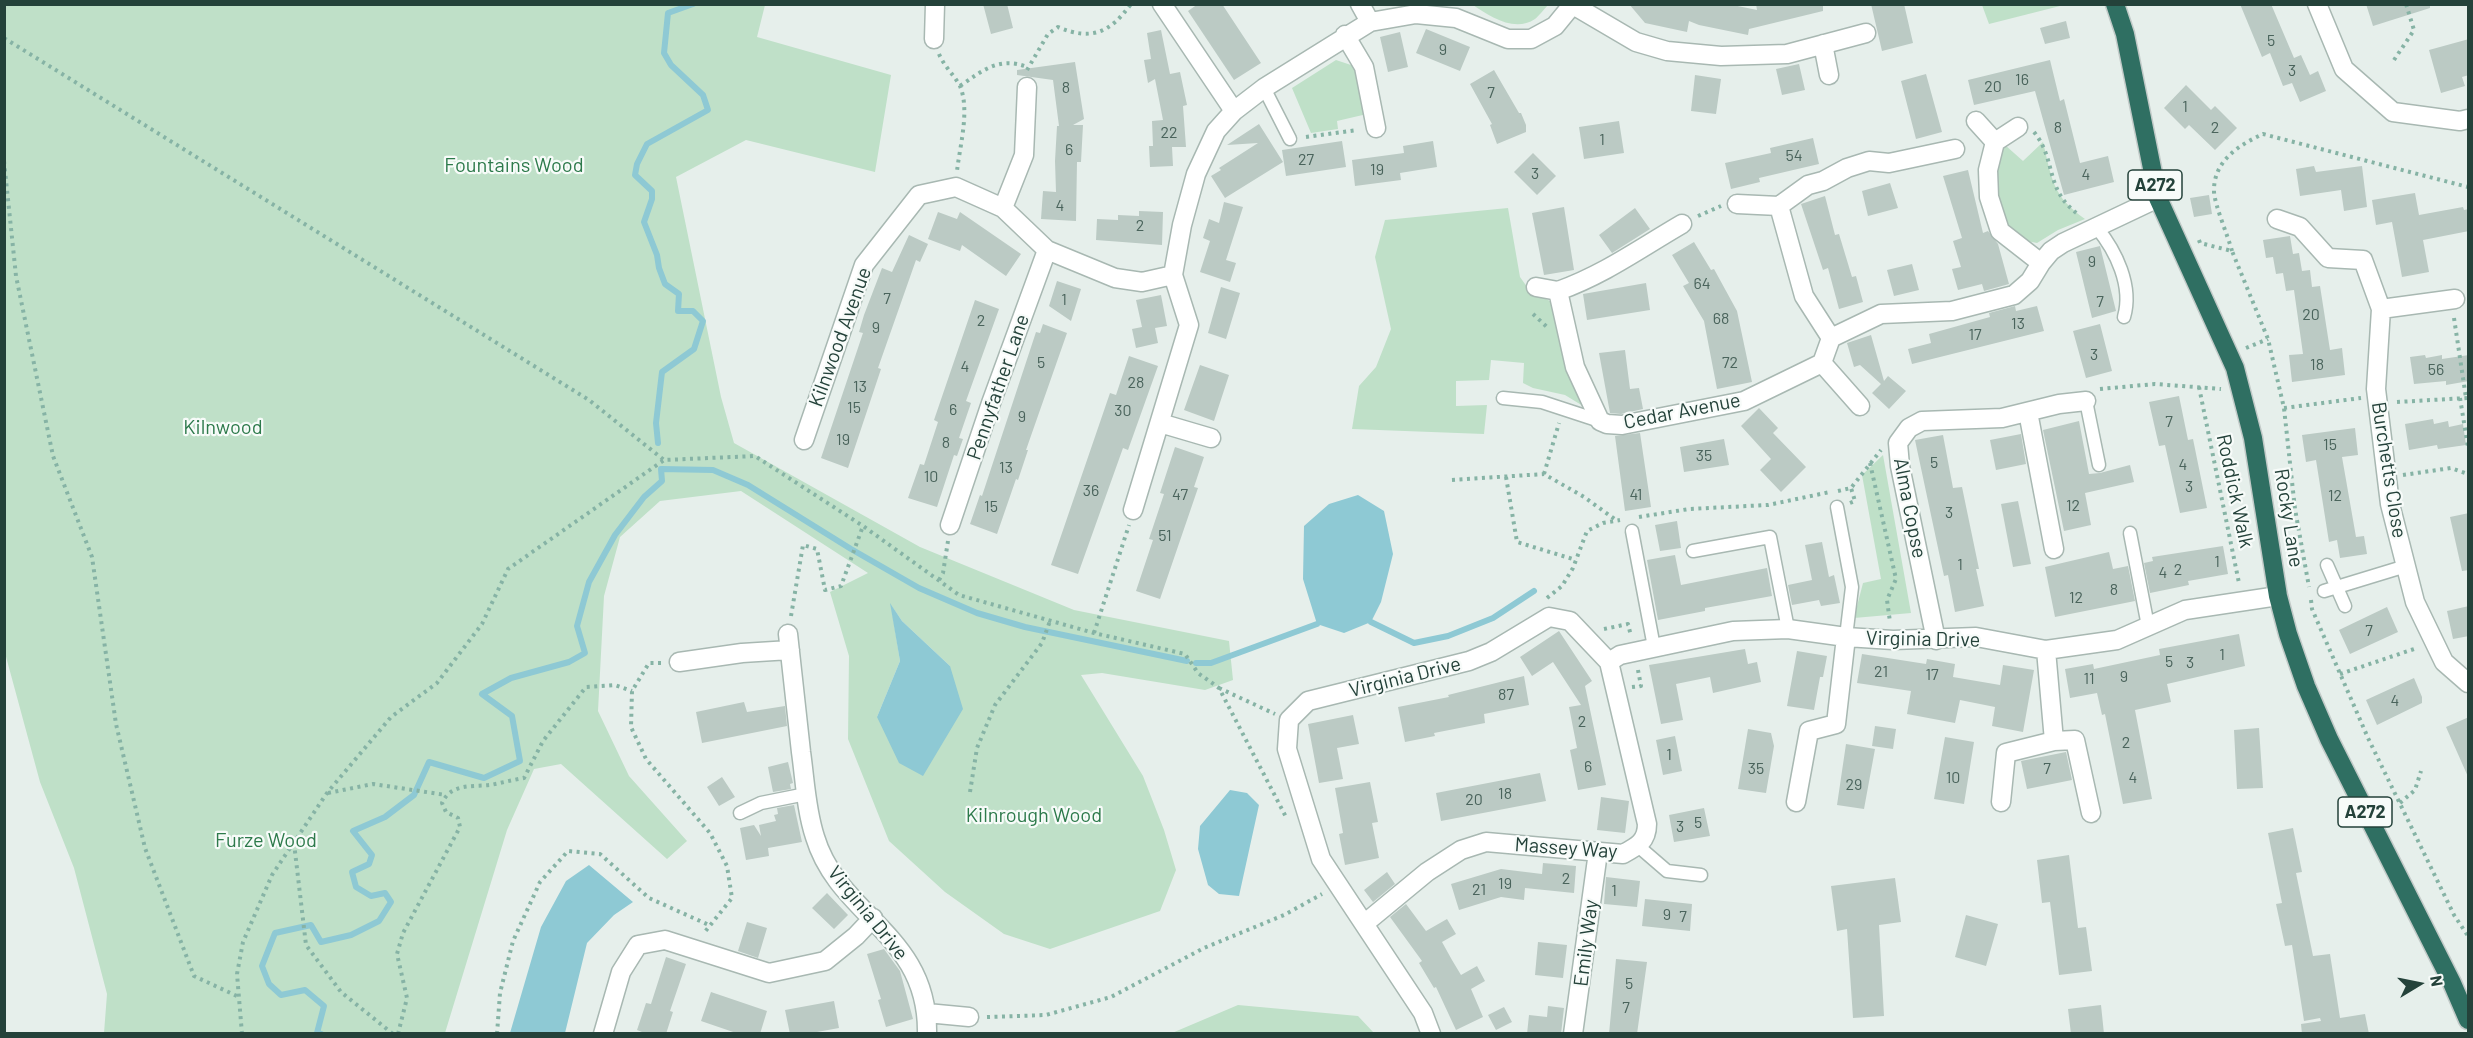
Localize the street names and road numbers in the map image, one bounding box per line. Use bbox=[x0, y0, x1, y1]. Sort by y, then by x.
road number: A272 bbox=[2128, 170, 2182, 200]
street label: Kilnwood Avenue bbox=[804, 264, 876, 410]
street label: Pennyfather Lane bbox=[962, 311, 1034, 463]
street label: Cedar Avenue bbox=[1621, 388, 1743, 434]
street label: Burchetts Close bbox=[2366, 400, 2412, 540]
street label: Roddick Walk bbox=[2211, 432, 2259, 550]
street label: Alma Copse bbox=[1889, 456, 1931, 560]
street label: Rocky Lane bbox=[2269, 467, 2309, 569]
street label: Virginia Drive bbox=[1866, 626, 1980, 652]
street label: Virginia Drive bbox=[1347, 652, 1463, 702]
road number: A272 bbox=[2338, 797, 2392, 827]
street label: Massey Way bbox=[1514, 832, 1618, 864]
street label: Virginia Drive bbox=[823, 861, 913, 965]
street label: Emily Way bbox=[1569, 898, 1603, 988]

